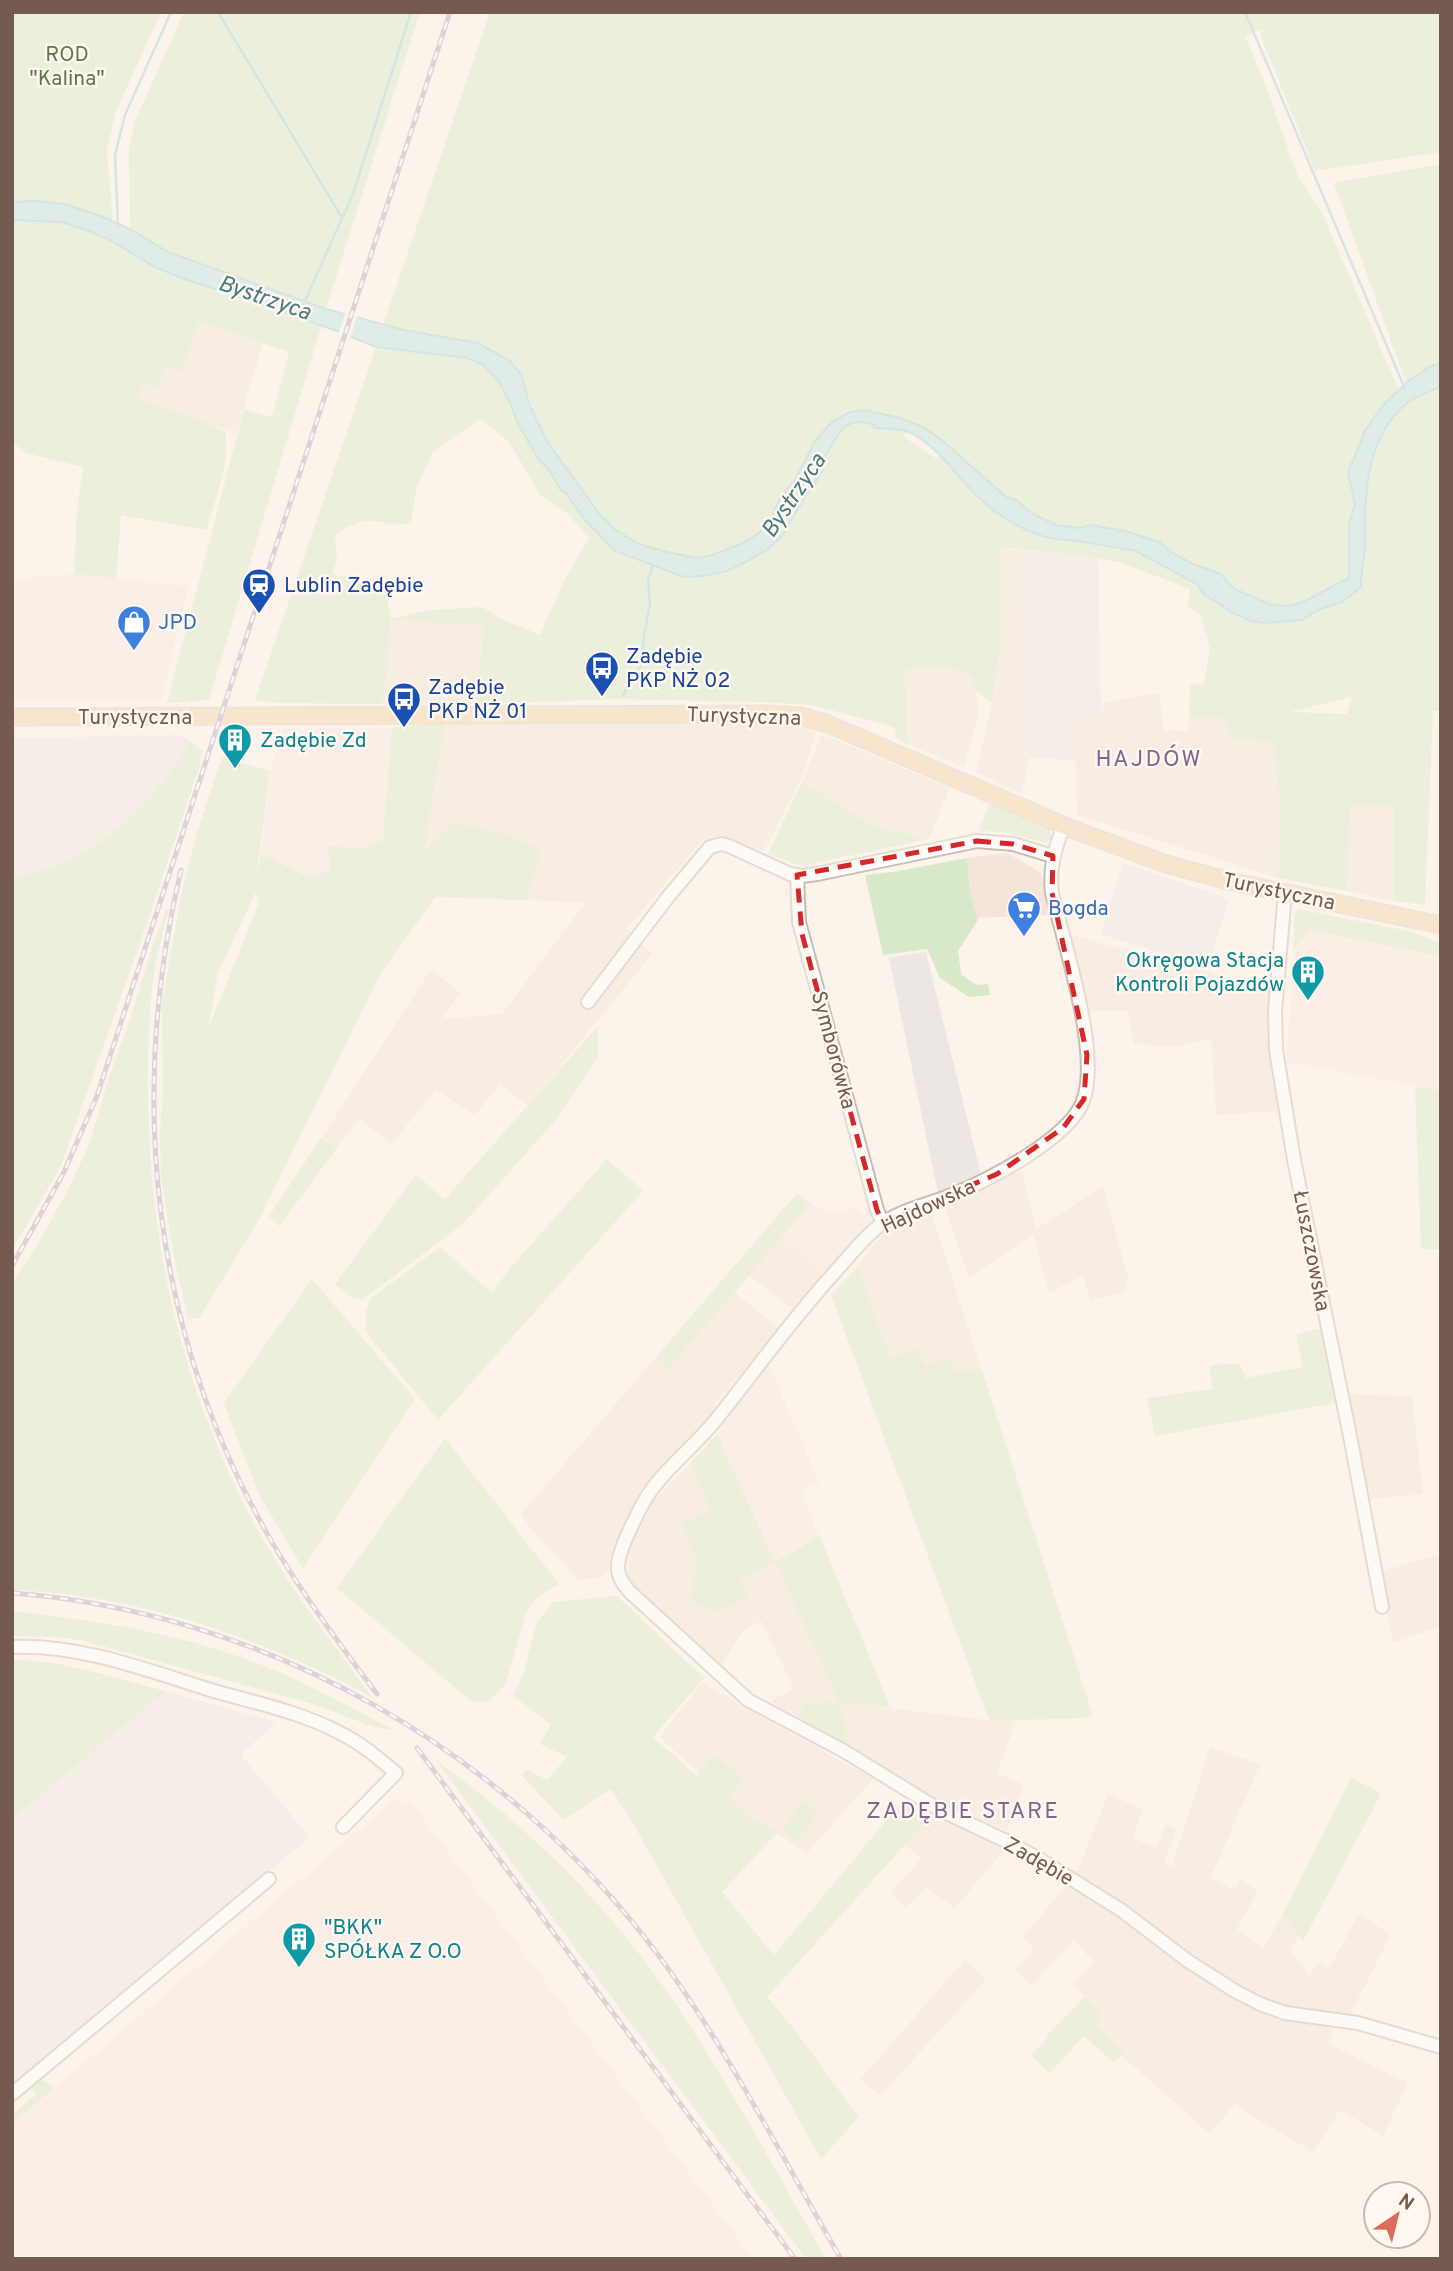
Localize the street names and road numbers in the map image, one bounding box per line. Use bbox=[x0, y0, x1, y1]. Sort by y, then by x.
street label: Turystyczna bbox=[686, 702, 802, 733]
street label: Turystyczna bbox=[78, 705, 192, 732]
street label: Turystyczna bbox=[1220, 867, 1337, 918]
street label: Symborówka bbox=[804, 988, 861, 1112]
street label: Hajdowska bbox=[877, 1174, 980, 1241]
street label: Łuszczowska bbox=[1286, 1189, 1335, 1314]
street label: Zadębie bbox=[998, 1831, 1078, 1893]

